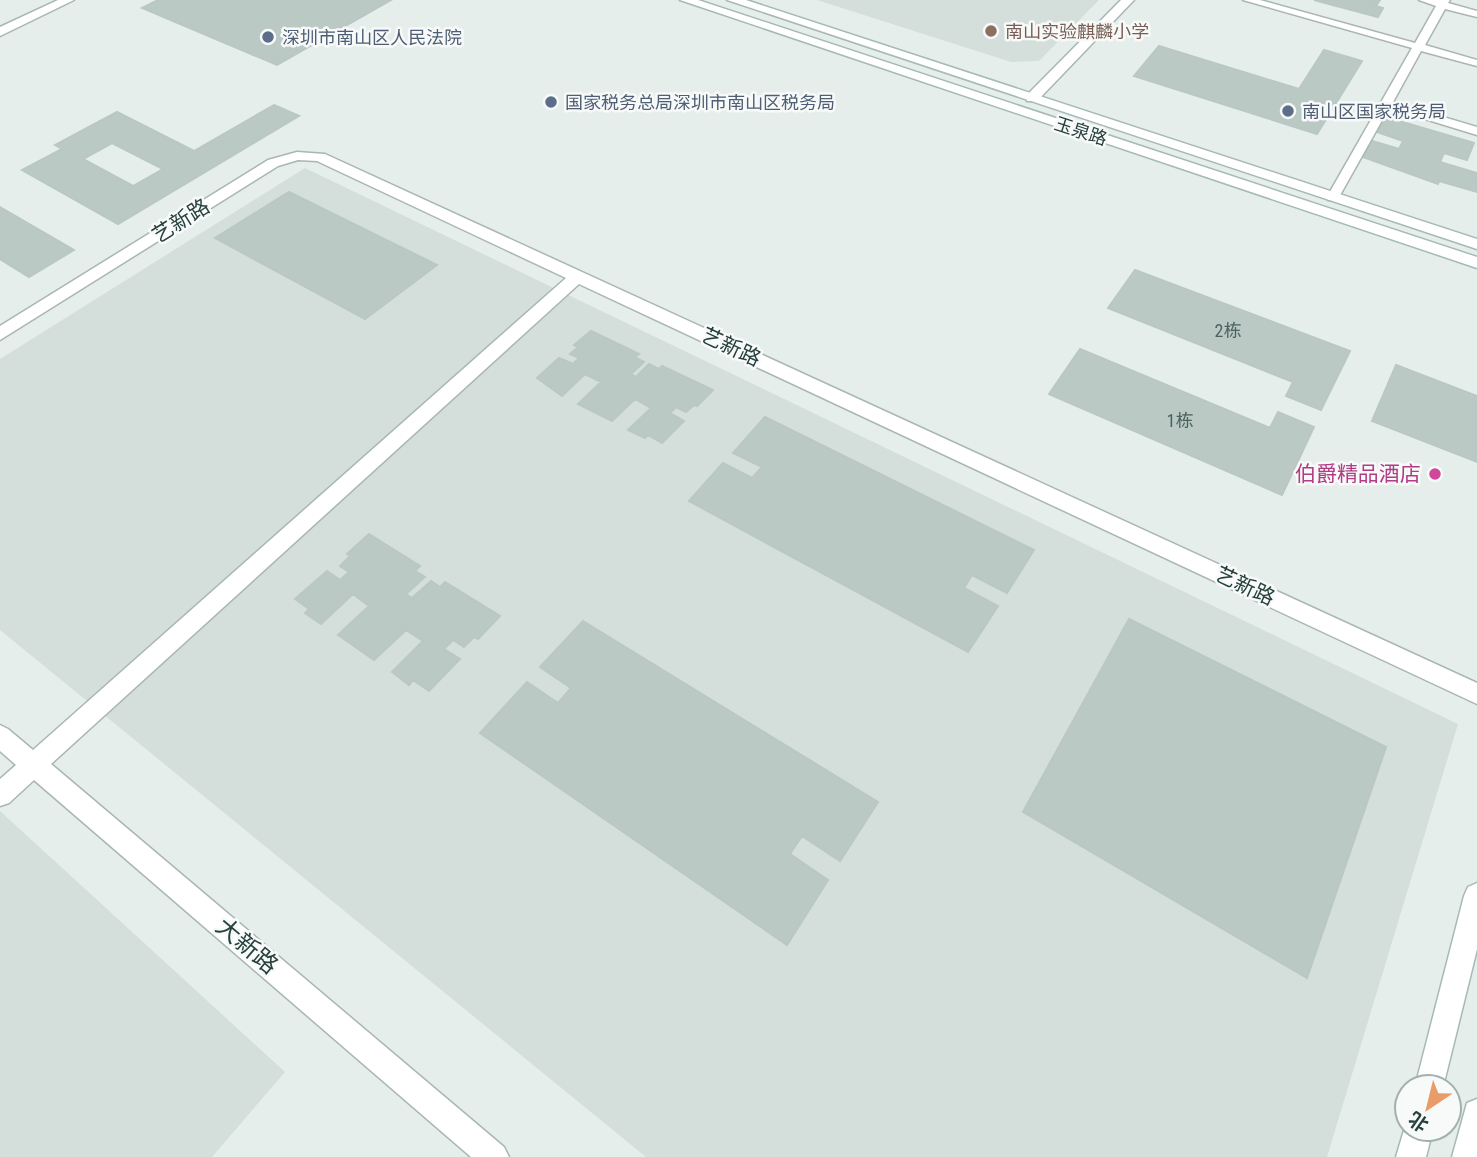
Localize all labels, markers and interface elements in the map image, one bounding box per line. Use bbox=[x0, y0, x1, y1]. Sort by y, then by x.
place label: 南山实验麒麟小学 bbox=[1005, 21, 1149, 42]
marker: 南山实验麒麟小学 bbox=[983, 23, 999, 39]
place label: 深圳市南山区人民法院 bbox=[282, 27, 462, 48]
marker: 深圳市南山区人民法院 bbox=[260, 29, 276, 45]
place label: 国家税务总局深圳市南山区税务局 bbox=[565, 92, 835, 113]
marker: 国家税务总局深圳市南山区税务局 bbox=[543, 94, 559, 110]
place label: 南山区国家税务局 bbox=[1302, 101, 1446, 122]
marker: 南山区国家税务局 bbox=[1280, 103, 1296, 119]
street label: 玉泉路 bbox=[1052, 113, 1110, 149]
street label: 艺新路 bbox=[148, 194, 214, 248]
house number: 2栋 bbox=[1215, 320, 1241, 341]
street label: 艺新路 bbox=[697, 323, 765, 371]
house number: 1栋 bbox=[1167, 410, 1193, 431]
place label: 伯爵精品酒店 bbox=[1295, 462, 1421, 486]
marker: 伯爵精品酒店 bbox=[1427, 466, 1443, 482]
street label: 艺新路 bbox=[1211, 562, 1279, 610]
street label: 大新路 bbox=[210, 912, 284, 980]
north arrow bbox=[1393, 1073, 1463, 1143]
text: 北 bbox=[1404, 1107, 1433, 1136]

